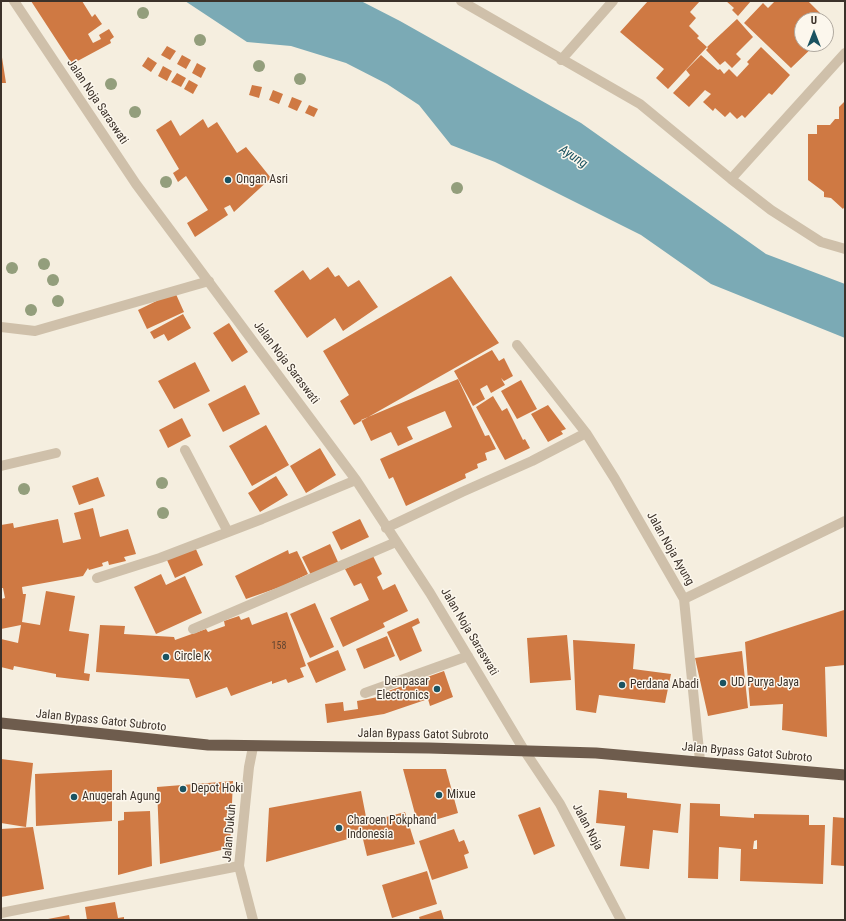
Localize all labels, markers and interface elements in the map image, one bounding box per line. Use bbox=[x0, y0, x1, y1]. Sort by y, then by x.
north arrow bbox=[794, 12, 834, 52]
text: U bbox=[811, 14, 817, 27]
street label: Jalan Noja Saraswati bbox=[63, 57, 131, 147]
water label: Ayung bbox=[556, 142, 590, 172]
place label: Ongan Asri bbox=[236, 173, 288, 187]
marker: Ongan Asri bbox=[223, 175, 233, 185]
street label: Jalan Noja Saraswati bbox=[250, 319, 322, 407]
street label: Jalan Noja Ayung bbox=[643, 510, 697, 588]
street label: Jalan Noja Saraswati bbox=[437, 586, 501, 678]
house number: 158 bbox=[272, 640, 286, 652]
place label: Circle K bbox=[174, 650, 210, 664]
marker: Circle K bbox=[161, 652, 171, 662]
place label: Denpasar Electronics bbox=[376, 675, 429, 703]
place label: UD Purya Jaya bbox=[731, 676, 799, 690]
place label: Perdana Abadi bbox=[630, 678, 699, 692]
marker: UD Purya Jaya bbox=[718, 678, 728, 688]
marker: Perdana Abadi bbox=[617, 680, 627, 690]
marker: Denpasar Electronics bbox=[432, 684, 442, 694]
street label: Jalan Bypass Gatot Subroto bbox=[35, 707, 167, 735]
street label: Jalan Bypass Gatot Subroto bbox=[357, 727, 489, 743]
street label: Jalan Bypass Gatot Subroto bbox=[681, 740, 813, 766]
place label: Depot Hoki bbox=[191, 782, 243, 796]
marker: Depot Hoki bbox=[178, 784, 188, 794]
place label: Mixue bbox=[447, 788, 476, 802]
place label: Anugerah Agung bbox=[82, 790, 160, 804]
marker: Mixue bbox=[434, 790, 444, 800]
marker: Anugerah Agung bbox=[69, 792, 79, 802]
street label: Jalan Noja bbox=[569, 801, 605, 853]
street label: Jalan Dukuh bbox=[220, 803, 240, 863]
place label: Charoen Pokphand Indonesia bbox=[347, 814, 436, 842]
marker: Charoen Pokphand Indonesia bbox=[334, 823, 344, 833]

